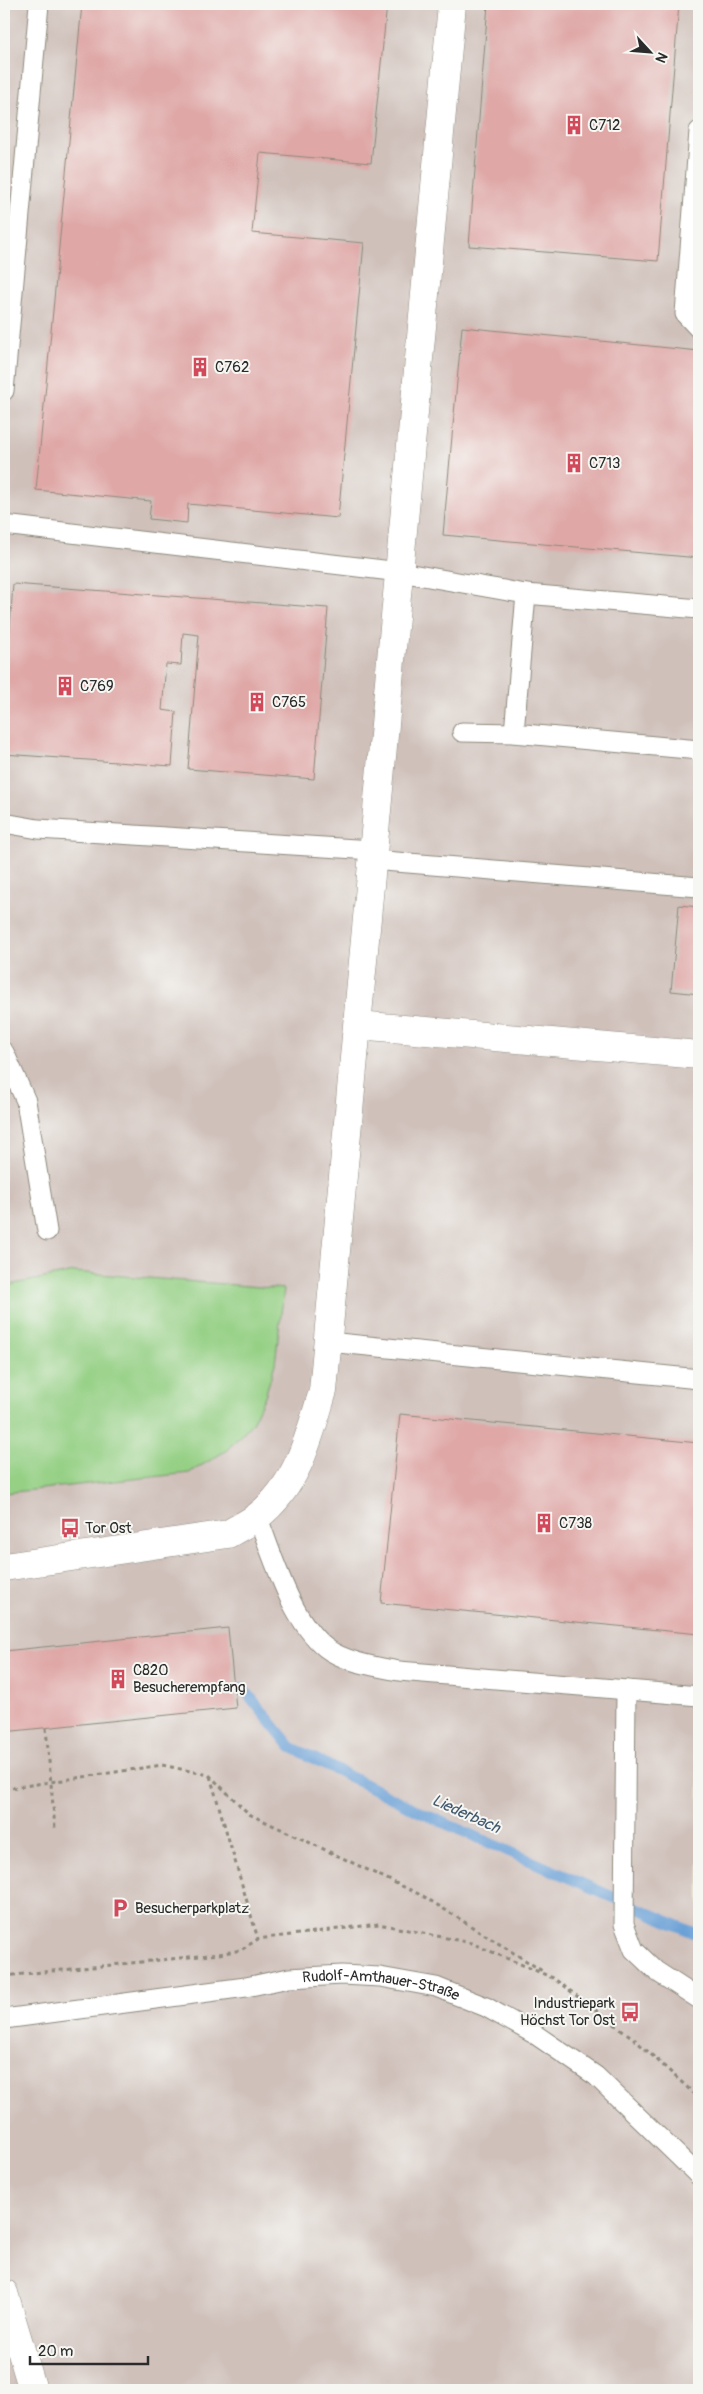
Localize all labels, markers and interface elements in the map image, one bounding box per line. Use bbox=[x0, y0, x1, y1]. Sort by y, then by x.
north arrow bbox=[626, 28, 676, 78]
text: N bbox=[652, 49, 671, 65]
building icon: C712 bbox=[563, 114, 585, 136]
place label: C712 bbox=[589, 116, 620, 135]
building icon: C762 bbox=[189, 356, 211, 378]
place label: C762 bbox=[215, 358, 249, 377]
building icon: C713 bbox=[563, 452, 585, 474]
place label: C713 bbox=[589, 454, 620, 473]
building icon: C769 bbox=[54, 675, 76, 697]
place label: C769 bbox=[80, 677, 114, 696]
building icon: C765 bbox=[246, 691, 268, 713]
place label: C765 bbox=[272, 693, 306, 712]
building icon: C738 bbox=[533, 1512, 555, 1534]
place label: C738 bbox=[559, 1514, 593, 1533]
bus stop icon: Tor Ost bbox=[59, 1517, 81, 1539]
place label: Tor Ost bbox=[85, 1519, 133, 1538]
place label: C820 Besucherempfang bbox=[133, 1661, 246, 1697]
building icon: C820 Besucherempfang bbox=[107, 1668, 129, 1690]
water label: Liederbach bbox=[429, 1790, 504, 1838]
parking icon: Besucherparkplatz bbox=[109, 1897, 131, 1919]
place label: Besucherparkplatz bbox=[135, 1899, 249, 1918]
street label: Rudolf-Amthauer-Straße bbox=[302, 1965, 463, 2005]
place label: Industriepark Höchst Tor Ost bbox=[520, 1994, 616, 2030]
bus stop icon: Industriepark Höchst Tor Ost bbox=[619, 2001, 641, 2023]
scale bar bbox=[30, 2334, 148, 2366]
text: 20 m bbox=[38, 2342, 73, 2361]

